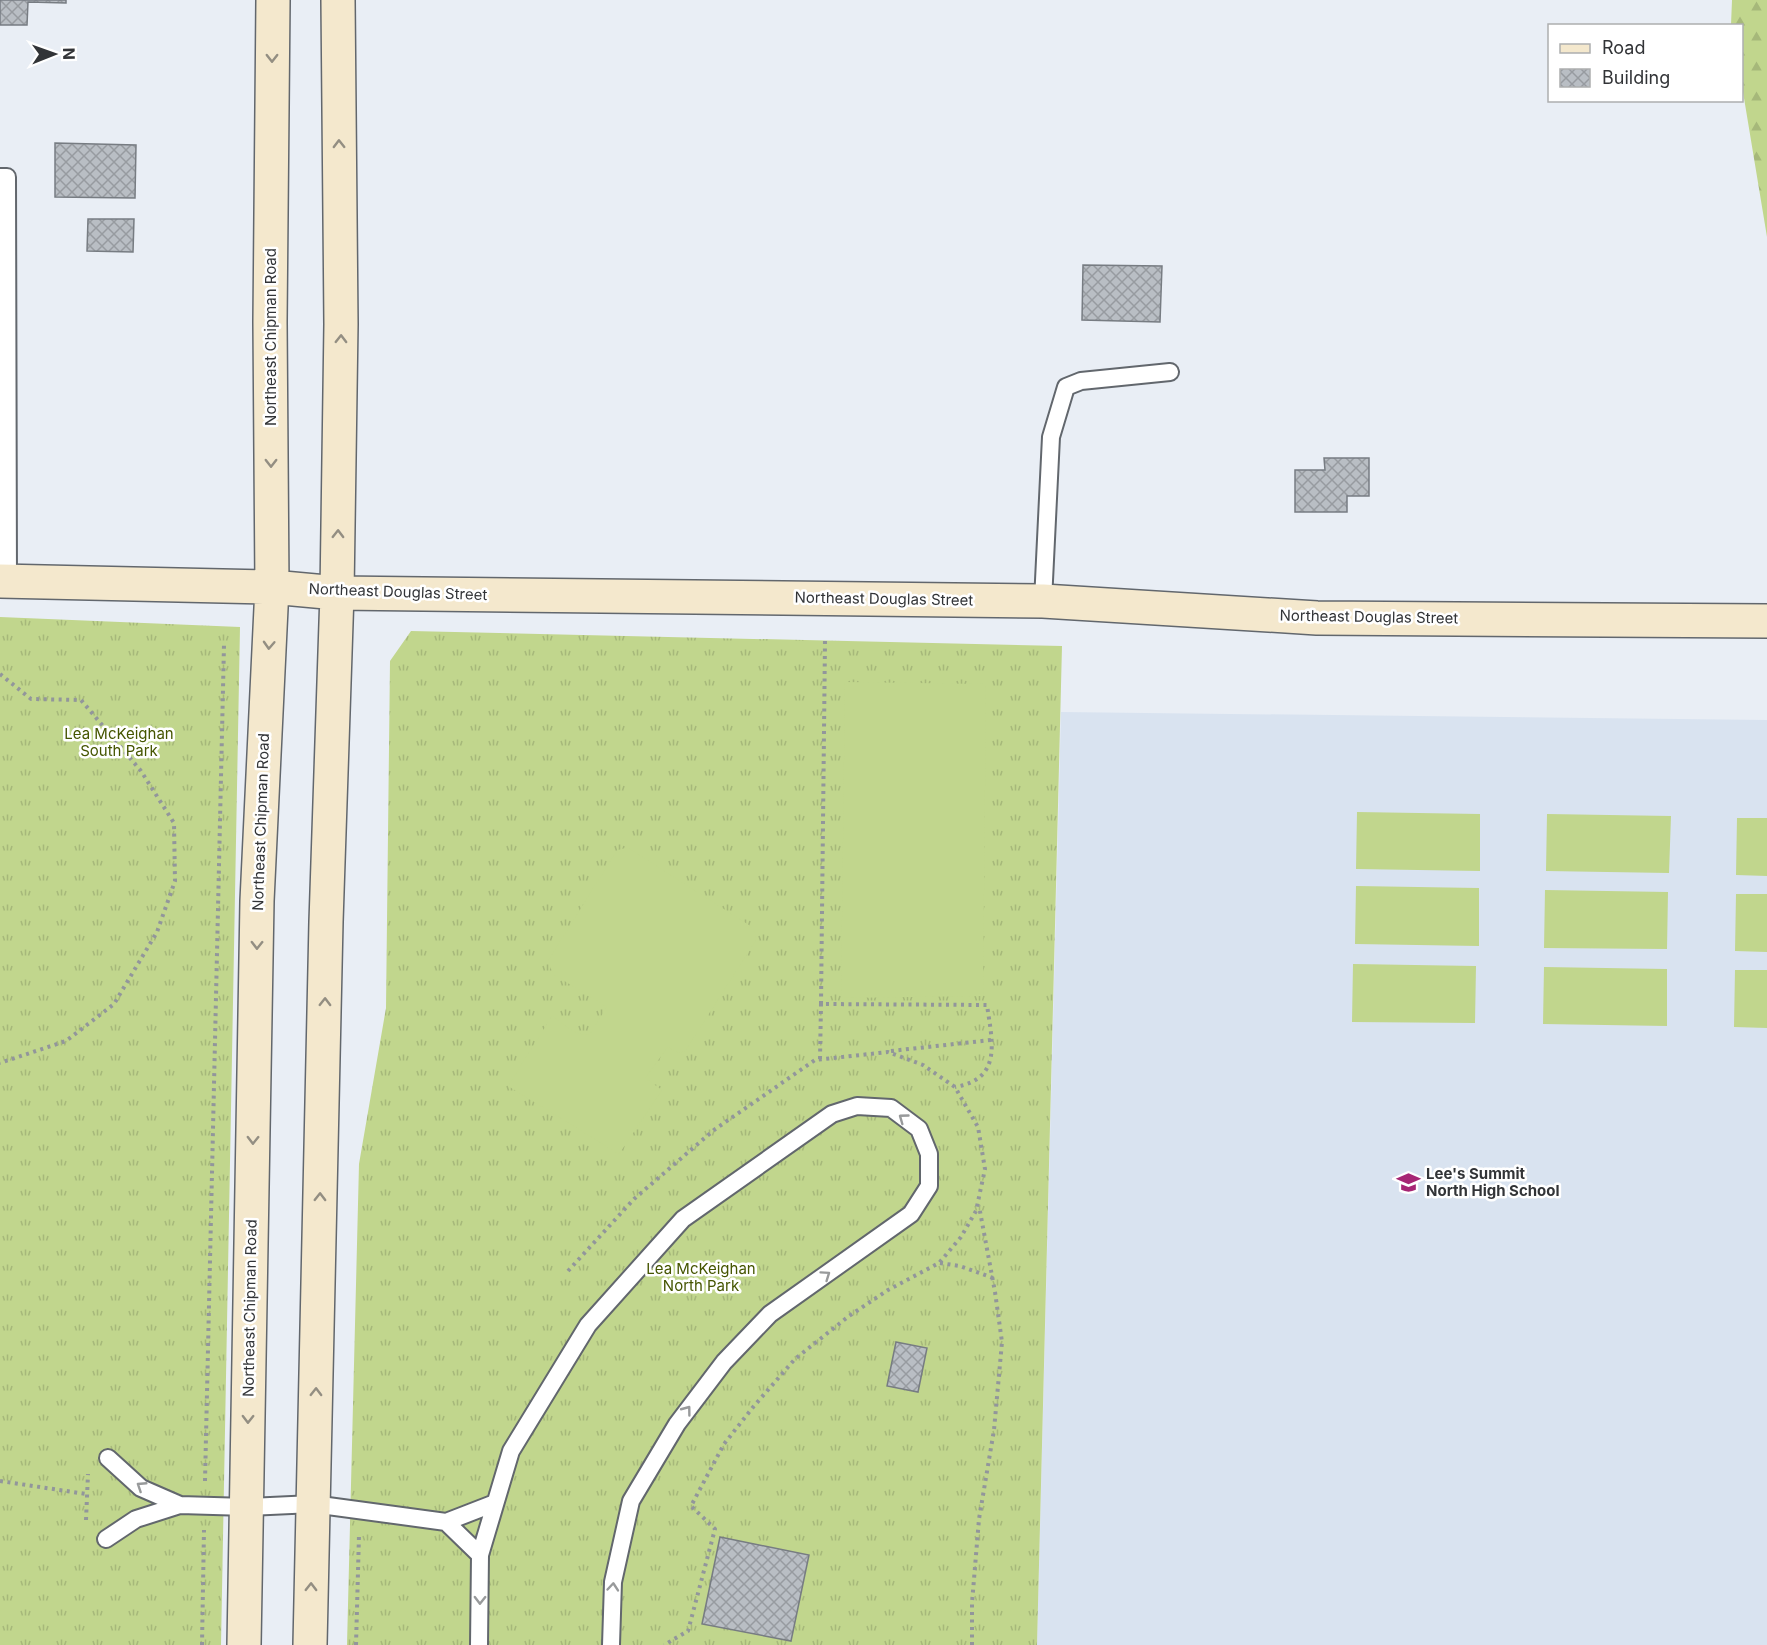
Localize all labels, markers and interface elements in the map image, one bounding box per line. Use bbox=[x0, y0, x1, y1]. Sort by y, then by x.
north arrow bbox=[24, 24, 84, 84]
legend bbox=[1548, 24, 1743, 102]
text: Road bbox=[1602, 37, 1645, 58]
text: N bbox=[59, 47, 79, 60]
one-way arrow bbox=[266, 54, 278, 63]
text: Building bbox=[1602, 67, 1670, 88]
one-way arrow bbox=[333, 140, 346, 149]
street label: Northeast Chipman Road bbox=[261, 248, 280, 426]
one-way arrow bbox=[335, 335, 347, 344]
one-way arrow bbox=[265, 459, 277, 468]
one-way arrow bbox=[332, 530, 344, 539]
street label: Northeast Douglas Street bbox=[308, 579, 488, 604]
street label: Northeast Douglas Street bbox=[794, 587, 974, 610]
street label: Northeast Douglas Street bbox=[1279, 605, 1459, 628]
one-way arrow bbox=[262, 641, 275, 650]
park label: Lea McKeighan South Park bbox=[64, 724, 174, 760]
street label: Northeast Chipman Road bbox=[248, 733, 273, 911]
one-way arrow bbox=[251, 941, 263, 950]
one-way arrow bbox=[318, 997, 331, 1006]
one-way arrow bbox=[899, 1114, 910, 1125]
one-way arrow bbox=[247, 1136, 259, 1145]
place label: Lee's Summit North High School bbox=[1426, 1164, 1560, 1200]
school or university icon: Lee's Summit North High School bbox=[1395, 1170, 1421, 1196]
one-way arrow bbox=[314, 1192, 326, 1201]
street label: Northeast Chipman Road bbox=[238, 1219, 261, 1397]
park label: Lea McKeighan North Park bbox=[646, 1259, 756, 1295]
one-way arrow bbox=[819, 1271, 830, 1282]
one-way arrow bbox=[309, 1387, 322, 1396]
one-way arrow bbox=[680, 1405, 691, 1416]
one-way arrow bbox=[242, 1414, 254, 1423]
one-way arrow bbox=[137, 1482, 148, 1493]
one-way arrow bbox=[305, 1582, 317, 1591]
one-way arrow bbox=[606, 1582, 619, 1591]
one-way arrow bbox=[474, 1596, 486, 1605]

